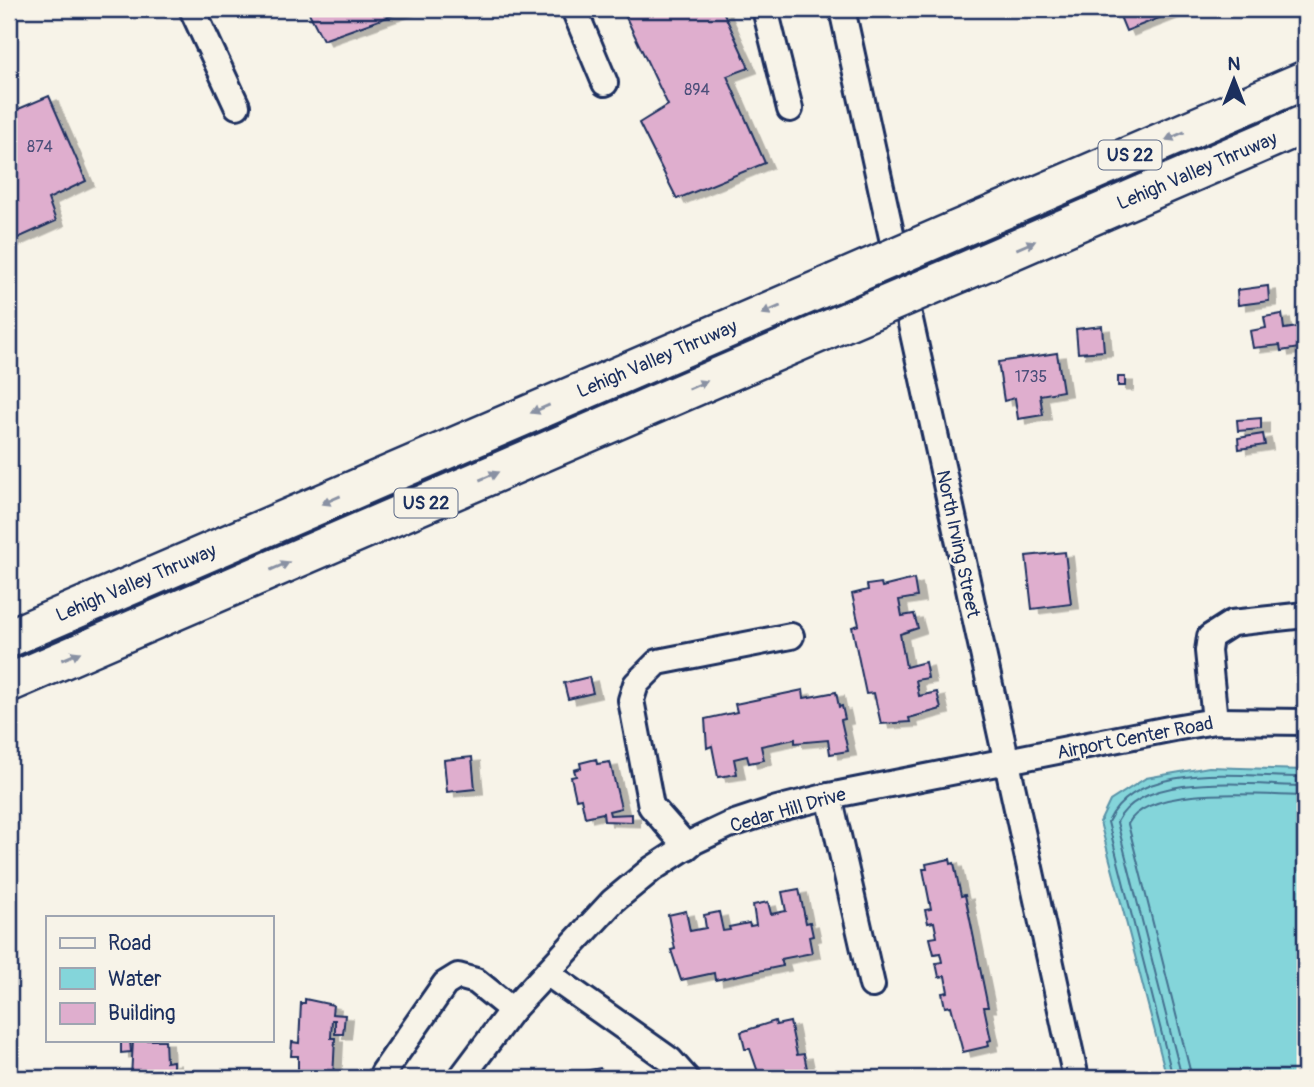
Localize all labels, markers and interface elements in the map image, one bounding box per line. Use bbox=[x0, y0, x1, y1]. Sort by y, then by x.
north arrow bbox=[1198, 46, 1268, 116]
text: N bbox=[1228, 52, 1241, 76]
house number: 894 bbox=[684, 80, 710, 100]
street label: Lehigh Valley Thruway bbox=[1113, 126, 1281, 216]
one-way arrow bbox=[1165, 130, 1185, 142]
house number: 874 bbox=[27, 137, 53, 157]
road number: US 22 bbox=[1098, 140, 1162, 170]
one-way arrow bbox=[1015, 239, 1036, 250]
one-way arrow bbox=[761, 305, 782, 316]
street label: Lehigh Valley Thruway bbox=[573, 314, 741, 404]
house number: 1735 bbox=[1015, 367, 1047, 387]
one-way arrow bbox=[688, 380, 709, 391]
one-way arrow bbox=[529, 404, 550, 415]
street label: North Irving Street bbox=[931, 468, 985, 620]
one-way arrow bbox=[479, 470, 500, 481]
road number: US 22 bbox=[394, 489, 458, 518]
one-way arrow bbox=[320, 494, 341, 505]
street label: Lehigh Valley Thruway bbox=[52, 538, 220, 628]
one-way arrow bbox=[270, 560, 291, 571]
one-way arrow bbox=[61, 650, 82, 661]
street label: Airport Center Road bbox=[1055, 711, 1215, 765]
street label: Cedar Hill Drive bbox=[727, 782, 849, 838]
legend bbox=[46, 916, 273, 1042]
text: Road bbox=[108, 930, 152, 957]
text: Water bbox=[108, 966, 162, 993]
text: Building bbox=[108, 1000, 175, 1027]

